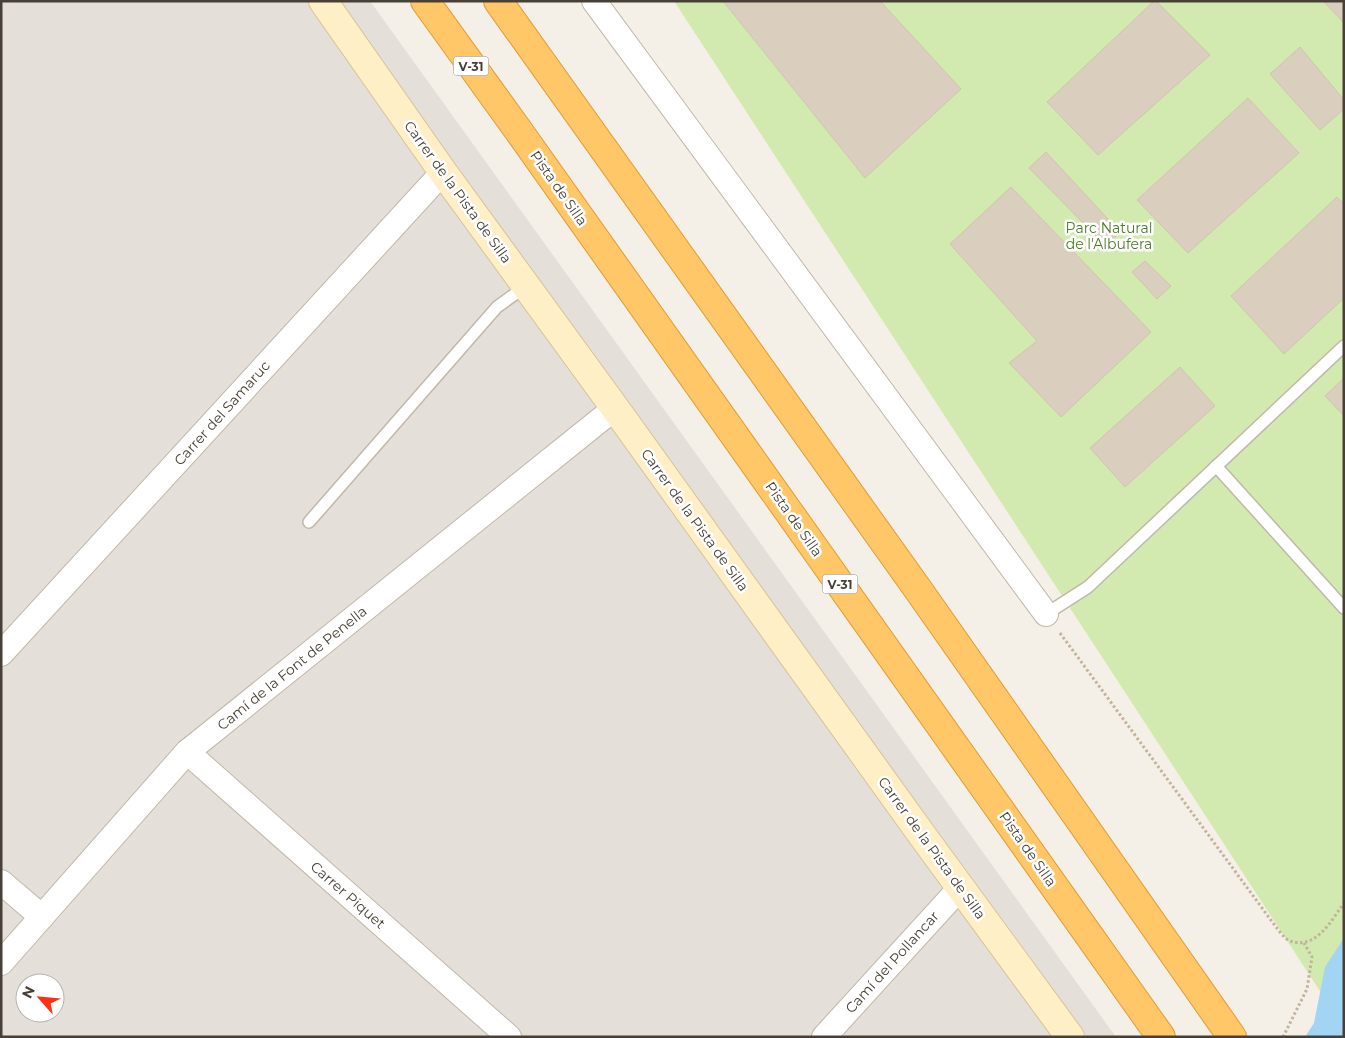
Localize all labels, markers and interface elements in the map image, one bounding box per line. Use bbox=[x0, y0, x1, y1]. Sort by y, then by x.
road number: V-31 bbox=[454, 56, 488, 76]
street label: Carrer de la Pista de Silla bbox=[400, 117, 516, 267]
street label: Pista de Silla bbox=[526, 147, 592, 229]
park label: Parc Natural de l'Albufera bbox=[1066, 219, 1152, 253]
street label: Carrer del Samaruc bbox=[170, 357, 274, 469]
street label: Carrer de la Pista de Silla bbox=[637, 445, 753, 595]
street label: Pista de Silla bbox=[761, 478, 827, 560]
road number: V-31 bbox=[822, 574, 858, 594]
street label: Camí de la Font de Penella bbox=[213, 602, 371, 734]
street label: Carrer de la Pista de Silla bbox=[874, 773, 990, 923]
street label: Pista de Silla bbox=[995, 808, 1061, 890]
street label: Carrer Piquet bbox=[307, 857, 389, 933]
street label: Camí del Pollancar bbox=[841, 907, 943, 1017]
north arrow bbox=[15, 973, 65, 1023]
text: N bbox=[18, 983, 39, 1001]

